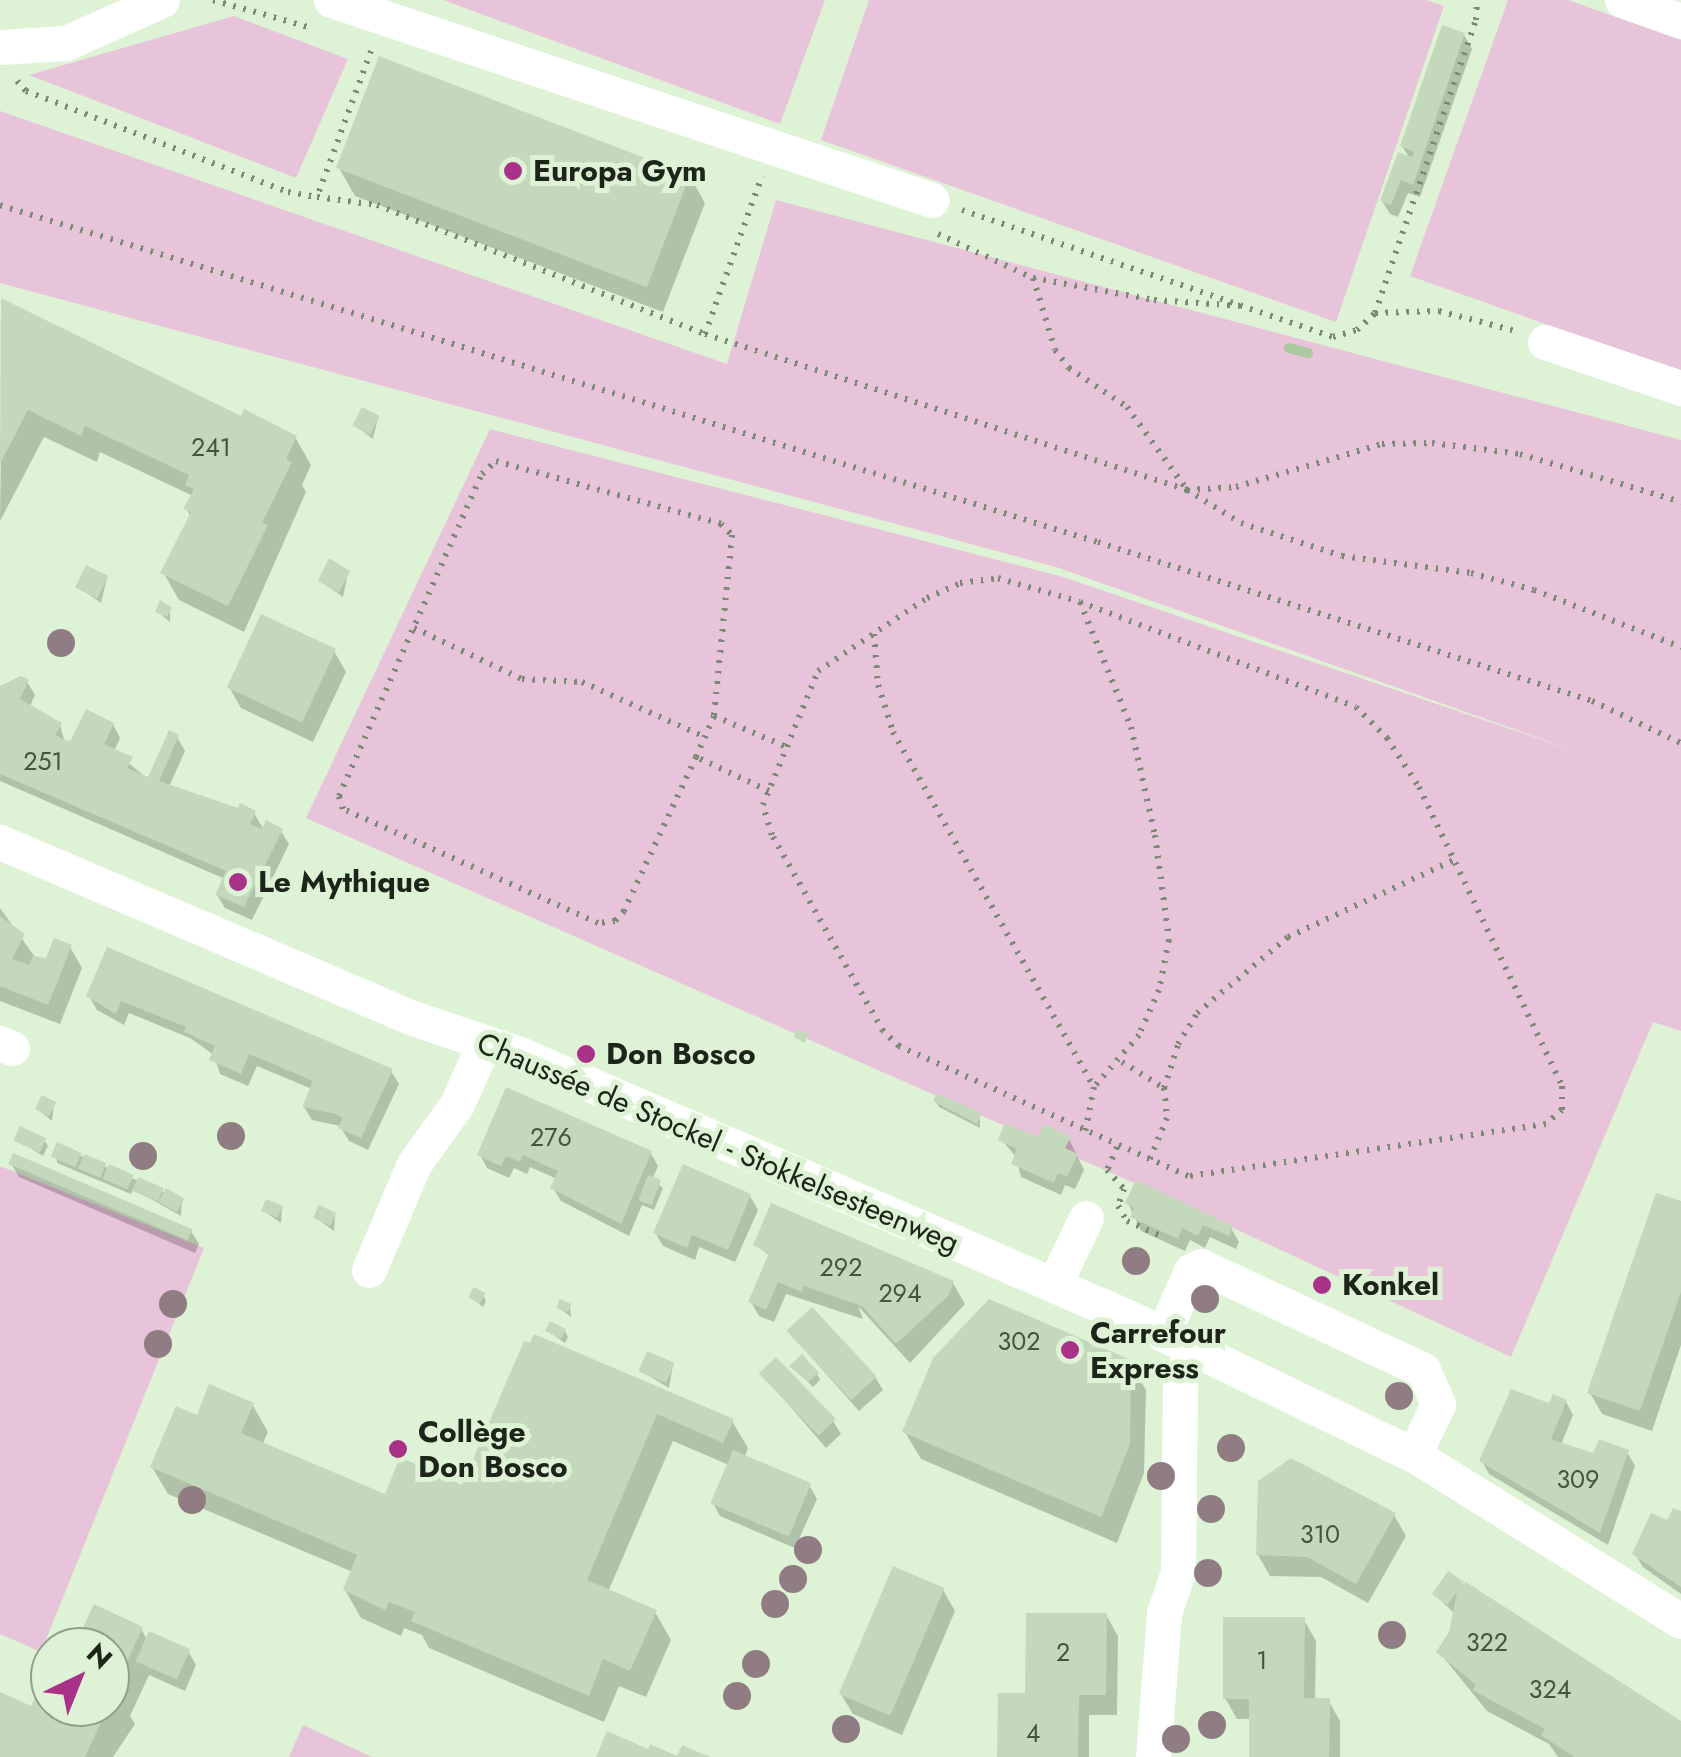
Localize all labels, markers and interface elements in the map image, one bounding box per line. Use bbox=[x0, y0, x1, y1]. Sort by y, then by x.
place label: Europa Gym bbox=[533, 153, 707, 189]
marker: Europa Gym bbox=[502, 160, 524, 182]
house number: 241 bbox=[191, 432, 231, 462]
house number: 251 bbox=[23, 746, 63, 776]
place label: Le Mythique bbox=[258, 864, 430, 900]
marker: Le Mythique bbox=[227, 871, 249, 893]
street label: Chaussée de Stockel - Stokkelsesteenweg bbox=[472, 1025, 964, 1261]
place label: Don Bosco bbox=[606, 1036, 756, 1072]
marker: Don Bosco bbox=[575, 1043, 597, 1065]
house number: 276 bbox=[530, 1122, 572, 1152]
house number: 292 bbox=[820, 1252, 862, 1282]
place label: Konkel bbox=[1342, 1267, 1439, 1303]
marker: Konkel bbox=[1311, 1274, 1333, 1296]
house number: 294 bbox=[878, 1278, 922, 1308]
place label: Carrefour Express bbox=[1090, 1315, 1226, 1386]
house number: 302 bbox=[998, 1326, 1040, 1356]
marker: Carrefour Express bbox=[1059, 1339, 1081, 1361]
place label: Collège Don Bosco bbox=[418, 1414, 568, 1484]
marker: Collège Don Bosco bbox=[387, 1438, 409, 1460]
house number: 309 bbox=[1556, 1464, 1600, 1494]
house number: 310 bbox=[1300, 1519, 1340, 1549]
north arrow bbox=[30, 1627, 130, 1727]
house number: 322 bbox=[1466, 1627, 1508, 1657]
text: N bbox=[77, 1634, 122, 1679]
house number: 2 bbox=[1056, 1637, 1070, 1667]
house number: 1 bbox=[1256, 1645, 1268, 1675]
house number: 324 bbox=[1529, 1674, 1571, 1704]
house number: 4 bbox=[1026, 1718, 1040, 1748]

